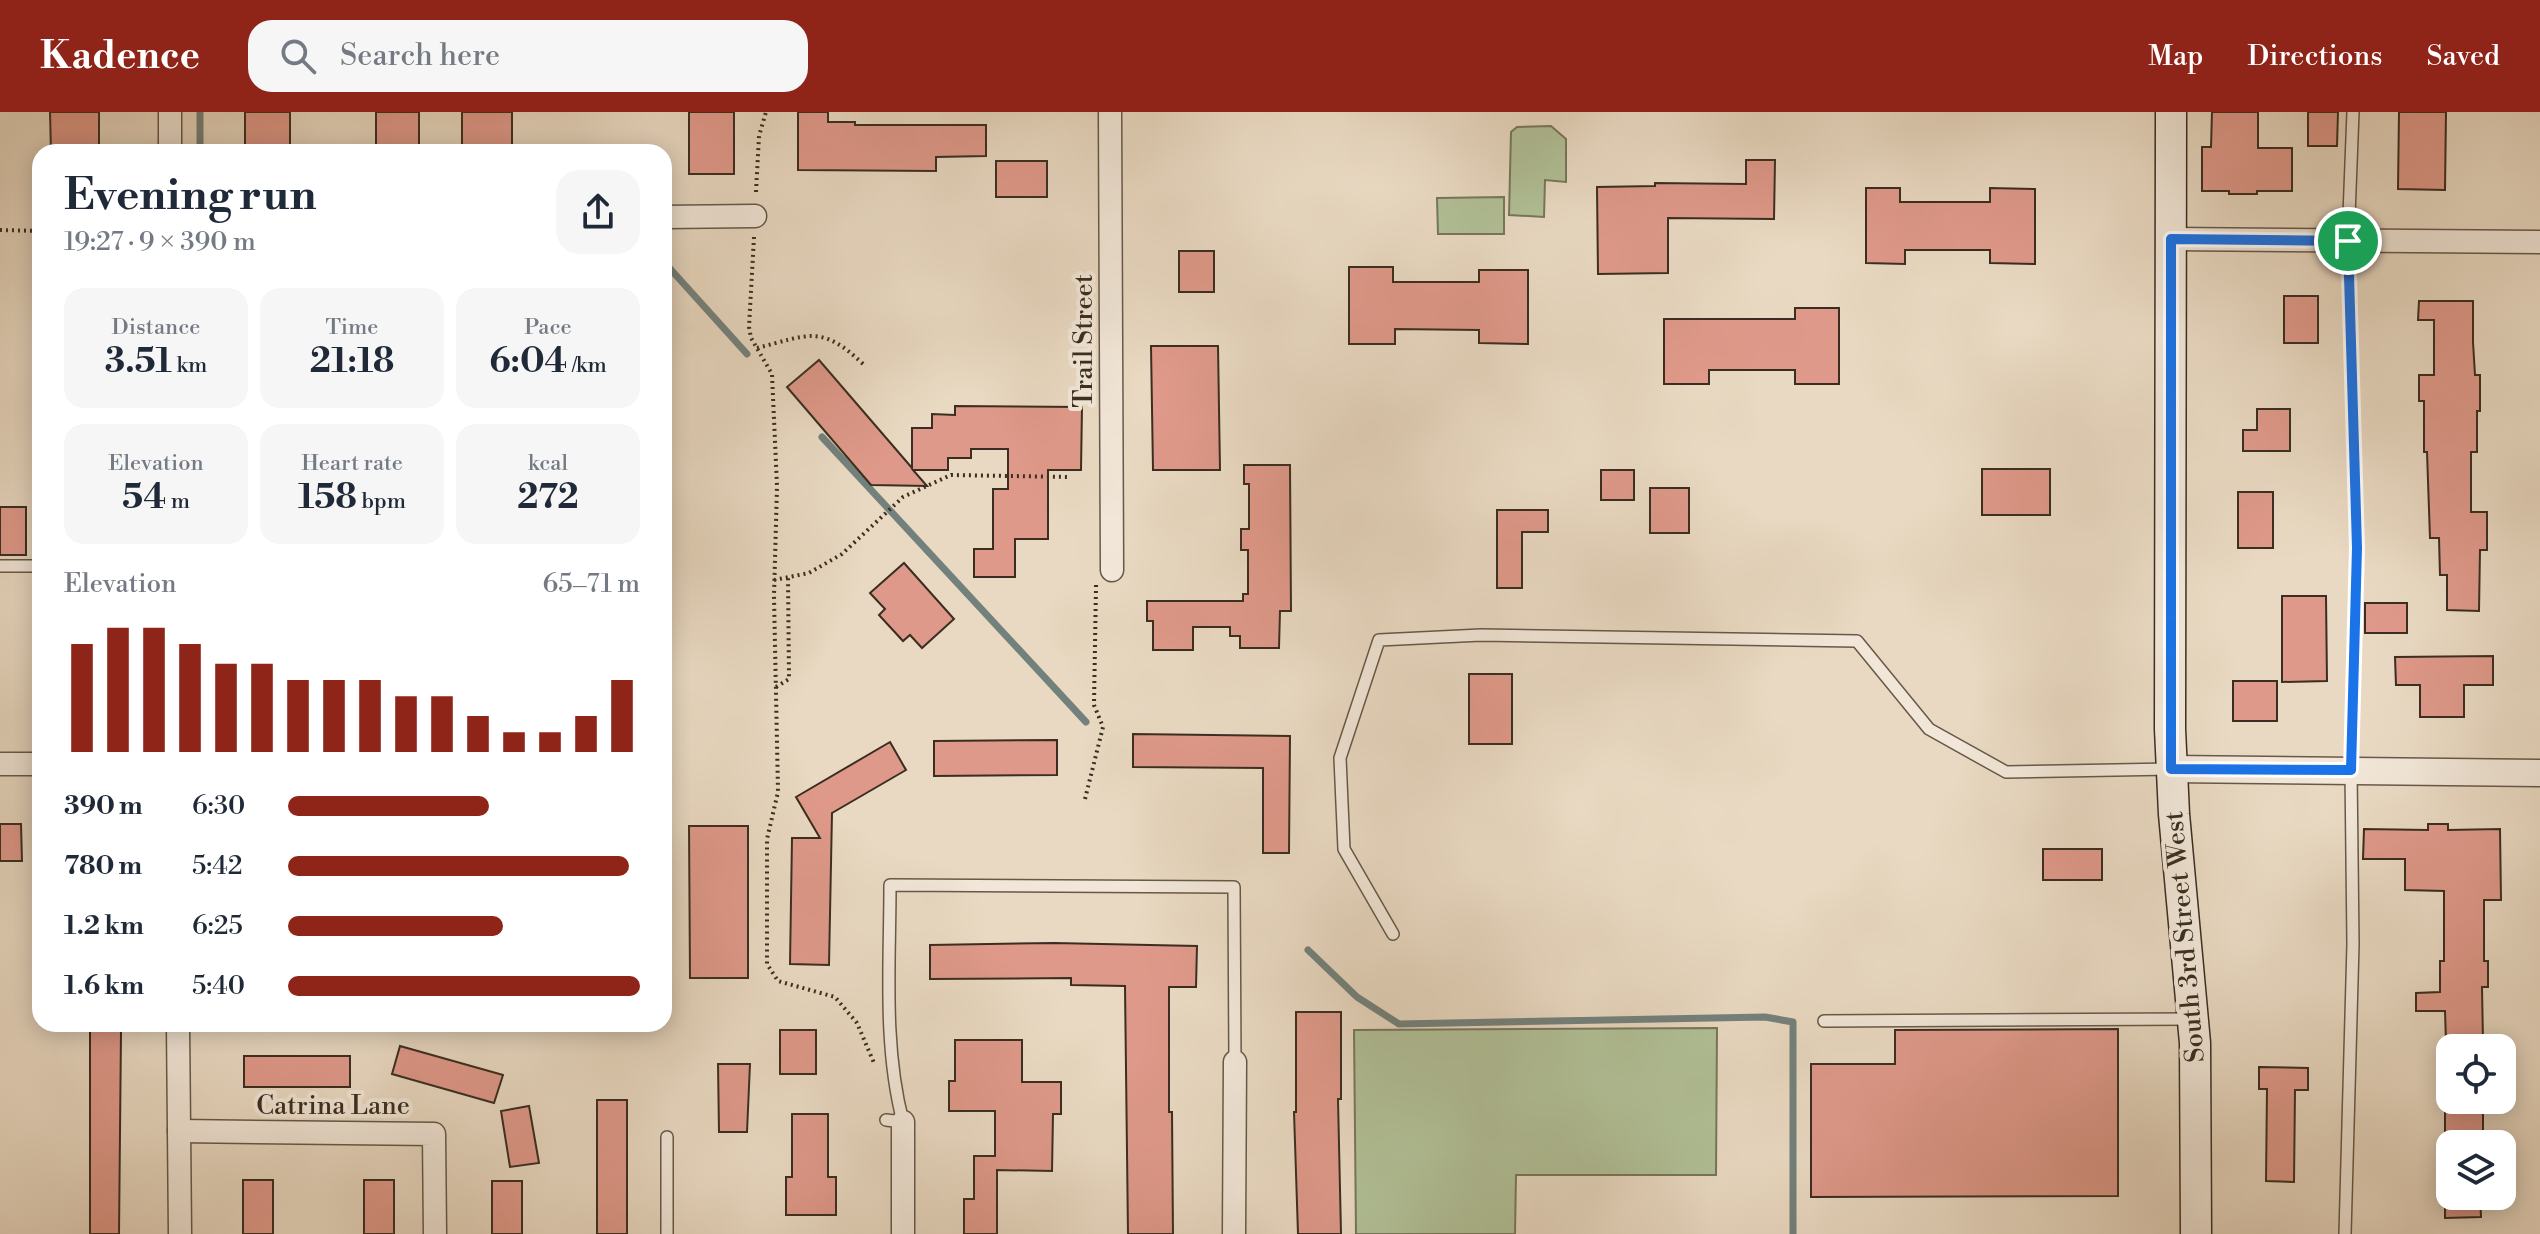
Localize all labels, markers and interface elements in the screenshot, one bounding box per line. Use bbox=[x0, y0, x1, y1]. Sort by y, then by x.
search box bbox=[248, 20, 808, 92]
text: Kadence bbox=[40, 33, 200, 80]
icon: search bbox=[276, 34, 320, 78]
text: Search here bbox=[340, 37, 500, 75]
text: Map bbox=[2148, 39, 2203, 74]
text: Directions bbox=[2247, 39, 2382, 74]
text: Saved bbox=[2426, 39, 2500, 74]
text: Evening run bbox=[64, 168, 317, 223]
button: share bbox=[556, 170, 640, 254]
pin bbox=[2314, 207, 2382, 275]
icon: arrive bbox=[2326, 219, 2370, 263]
text: 19:27 · 9 × 390 m bbox=[64, 226, 256, 258]
street label: Trail Street bbox=[1068, 274, 1100, 408]
text: Distance bbox=[112, 314, 200, 341]
text: Time bbox=[326, 314, 378, 341]
text: Pace bbox=[524, 314, 572, 341]
text: 3.51 bbox=[105, 341, 172, 383]
text: 21:18 bbox=[310, 341, 394, 383]
text: 6:04 bbox=[489, 341, 567, 383]
text: km bbox=[172, 352, 207, 379]
text: /km bbox=[567, 352, 607, 379]
text: Elevation bbox=[108, 450, 204, 477]
text: Heart rate bbox=[301, 450, 403, 477]
text: kcal bbox=[528, 450, 568, 477]
text: 54 bbox=[122, 477, 166, 519]
text: 158 bbox=[298, 477, 357, 519]
text: 272 bbox=[517, 477, 579, 519]
text: m bbox=[166, 488, 190, 515]
text: bpm bbox=[357, 488, 406, 515]
text: Elevation bbox=[64, 568, 177, 600]
text: 65–71 m bbox=[543, 568, 640, 600]
text: 390 m bbox=[64, 790, 143, 822]
text: 6:30 bbox=[192, 790, 245, 822]
street label: South 3rd Street West bbox=[2158, 810, 2212, 1064]
text: 780 m bbox=[64, 850, 142, 882]
text: 5:42 bbox=[192, 850, 243, 882]
text: 1.2 km bbox=[64, 910, 144, 942]
text: 6:25 bbox=[192, 910, 243, 942]
text: 1.6 km bbox=[64, 970, 144, 1002]
text: 5:40 bbox=[192, 970, 245, 1002]
map controls bbox=[2436, 1034, 2516, 1210]
button: locate bbox=[2436, 1034, 2516, 1114]
street label: Catrina Lane bbox=[256, 1090, 410, 1122]
button: layers bbox=[2436, 1130, 2516, 1210]

